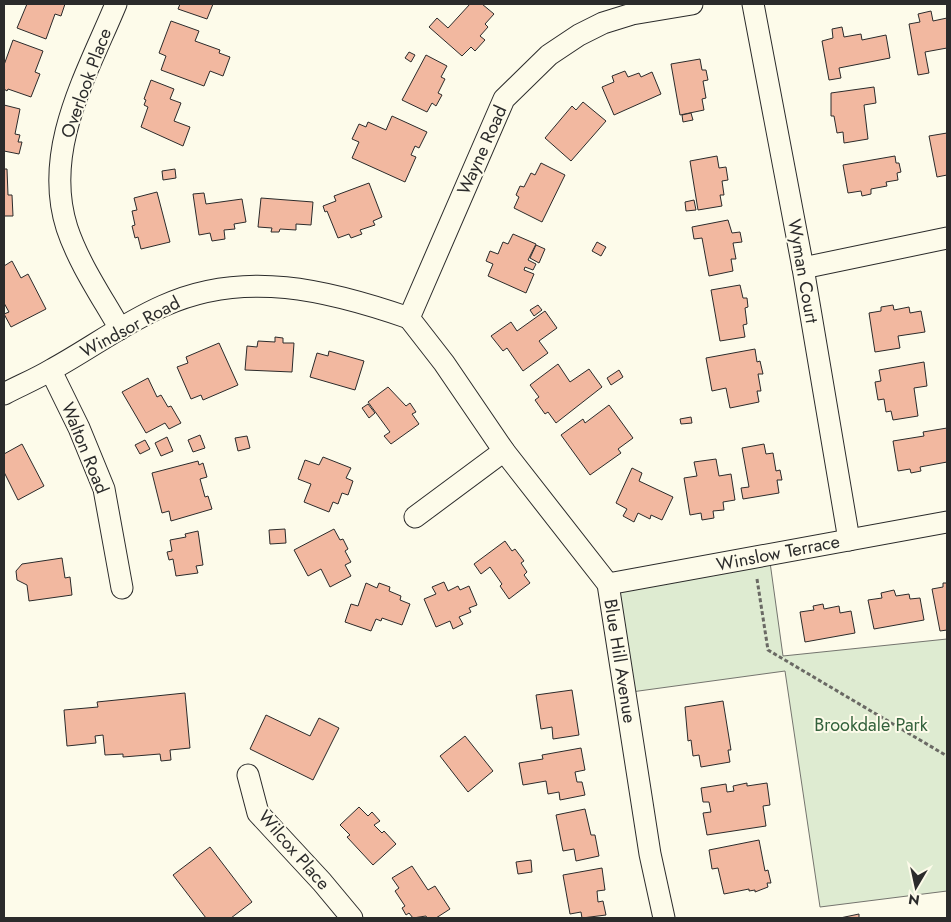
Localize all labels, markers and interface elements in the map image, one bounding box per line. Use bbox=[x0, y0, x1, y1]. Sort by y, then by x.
street label: Overlook Place bbox=[54, 24, 118, 142]
street label: Wayne Road bbox=[451, 101, 513, 199]
street label: Wyman Court bbox=[781, 217, 825, 326]
street label: Windsor Road bbox=[75, 290, 185, 364]
street label: Walton Road bbox=[55, 398, 115, 498]
street label: Winslow Terrace bbox=[714, 528, 842, 578]
street label: Blue Hill Avenue bbox=[597, 597, 643, 725]
park label: Brookdale Park bbox=[814, 712, 928, 738]
street label: Wilcox Place bbox=[252, 804, 336, 896]
north arrow bbox=[891, 862, 941, 912]
text: N bbox=[907, 889, 921, 911]

